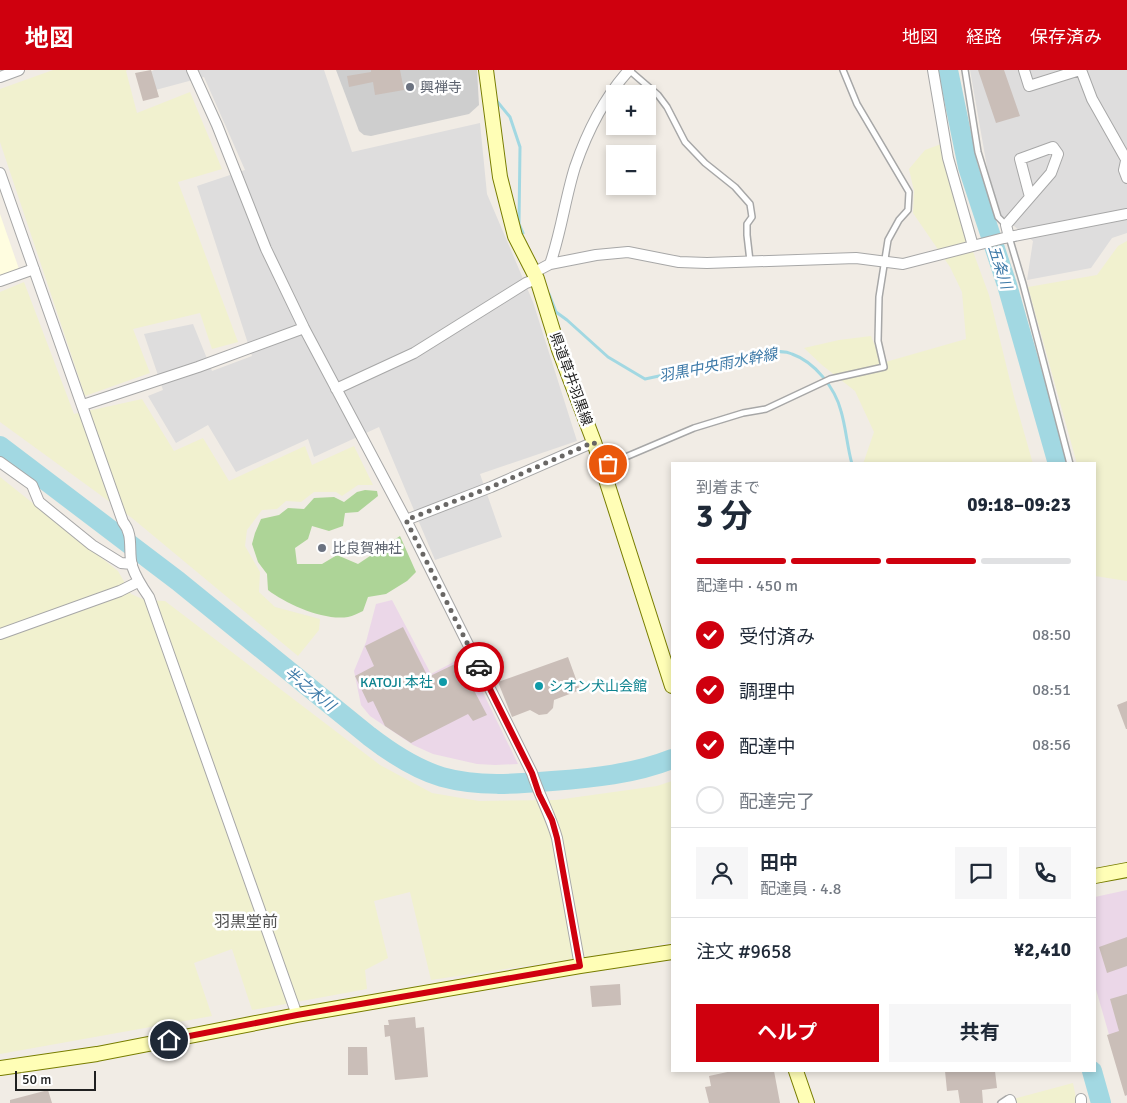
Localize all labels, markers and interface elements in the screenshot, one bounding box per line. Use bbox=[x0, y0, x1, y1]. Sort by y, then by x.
text: 地図 bbox=[25, 23, 73, 53]
text: 地図 bbox=[902, 26, 938, 48]
text: 経路 bbox=[966, 26, 1002, 48]
text: 保存済み bbox=[1030, 26, 1102, 48]
place label: 興禅寺 bbox=[420, 79, 462, 96]
marker: 興禅寺 bbox=[404, 81, 416, 93]
map controls bbox=[606, 85, 656, 195]
button: + bbox=[606, 85, 656, 135]
button: − bbox=[606, 145, 656, 195]
water label: 五条川 bbox=[984, 243, 1016, 293]
street label: 県道草井羽黒線 bbox=[546, 330, 596, 428]
water label: 羽黒中央雨水幹線 bbox=[657, 344, 781, 385]
pin bbox=[587, 443, 629, 485]
icon: bag bbox=[594, 450, 622, 478]
text: 到着まで bbox=[696, 478, 760, 498]
text: 09:18–09:23 bbox=[967, 493, 1071, 517]
text: 3 分 bbox=[696, 497, 752, 536]
place label: 比良賀神社 bbox=[332, 540, 402, 557]
marker: 比良賀神社 bbox=[316, 542, 328, 554]
text: 配達中 · 450 m bbox=[696, 576, 798, 596]
icon: check bbox=[696, 621, 724, 649]
text: 受付済み bbox=[739, 625, 815, 649]
text: 08:50 bbox=[1032, 625, 1071, 645]
courier bbox=[454, 642, 504, 692]
icon: car bbox=[465, 653, 493, 681]
water label: 半之木川 bbox=[281, 663, 341, 716]
place label: KATOJI 本社 bbox=[360, 674, 433, 691]
marker: KATOJI 本社 bbox=[437, 676, 449, 688]
icon: check bbox=[696, 676, 724, 704]
place label: シオン犬山会館 bbox=[549, 678, 647, 695]
marker: シオン犬山会館 bbox=[533, 680, 545, 692]
text: 調理中 bbox=[739, 680, 796, 704]
text: 08:51 bbox=[1032, 680, 1071, 700]
icon: check bbox=[696, 731, 724, 759]
text: 配達中 bbox=[739, 735, 796, 759]
text: 08:56 bbox=[1032, 735, 1071, 755]
text: 配達完了 bbox=[739, 790, 815, 814]
button: person bbox=[696, 847, 748, 899]
button: chat bbox=[955, 847, 1007, 899]
button: phone bbox=[1019, 847, 1071, 899]
text: 田中 bbox=[760, 851, 798, 875]
text: 配達員 · 4.8 bbox=[760, 879, 841, 899]
district label: 羽黒堂前 bbox=[214, 912, 278, 932]
text: ¥2,410 bbox=[1014, 938, 1071, 962]
text: 注文 #9658 bbox=[696, 940, 791, 964]
button: ヘルプ bbox=[696, 1004, 879, 1062]
button: 共有 bbox=[889, 1004, 1071, 1062]
pin bbox=[148, 1019, 190, 1061]
icon: home bbox=[155, 1026, 183, 1054]
scale bar bbox=[15, 1068, 96, 1091]
text: 50 m bbox=[22, 1071, 51, 1088]

